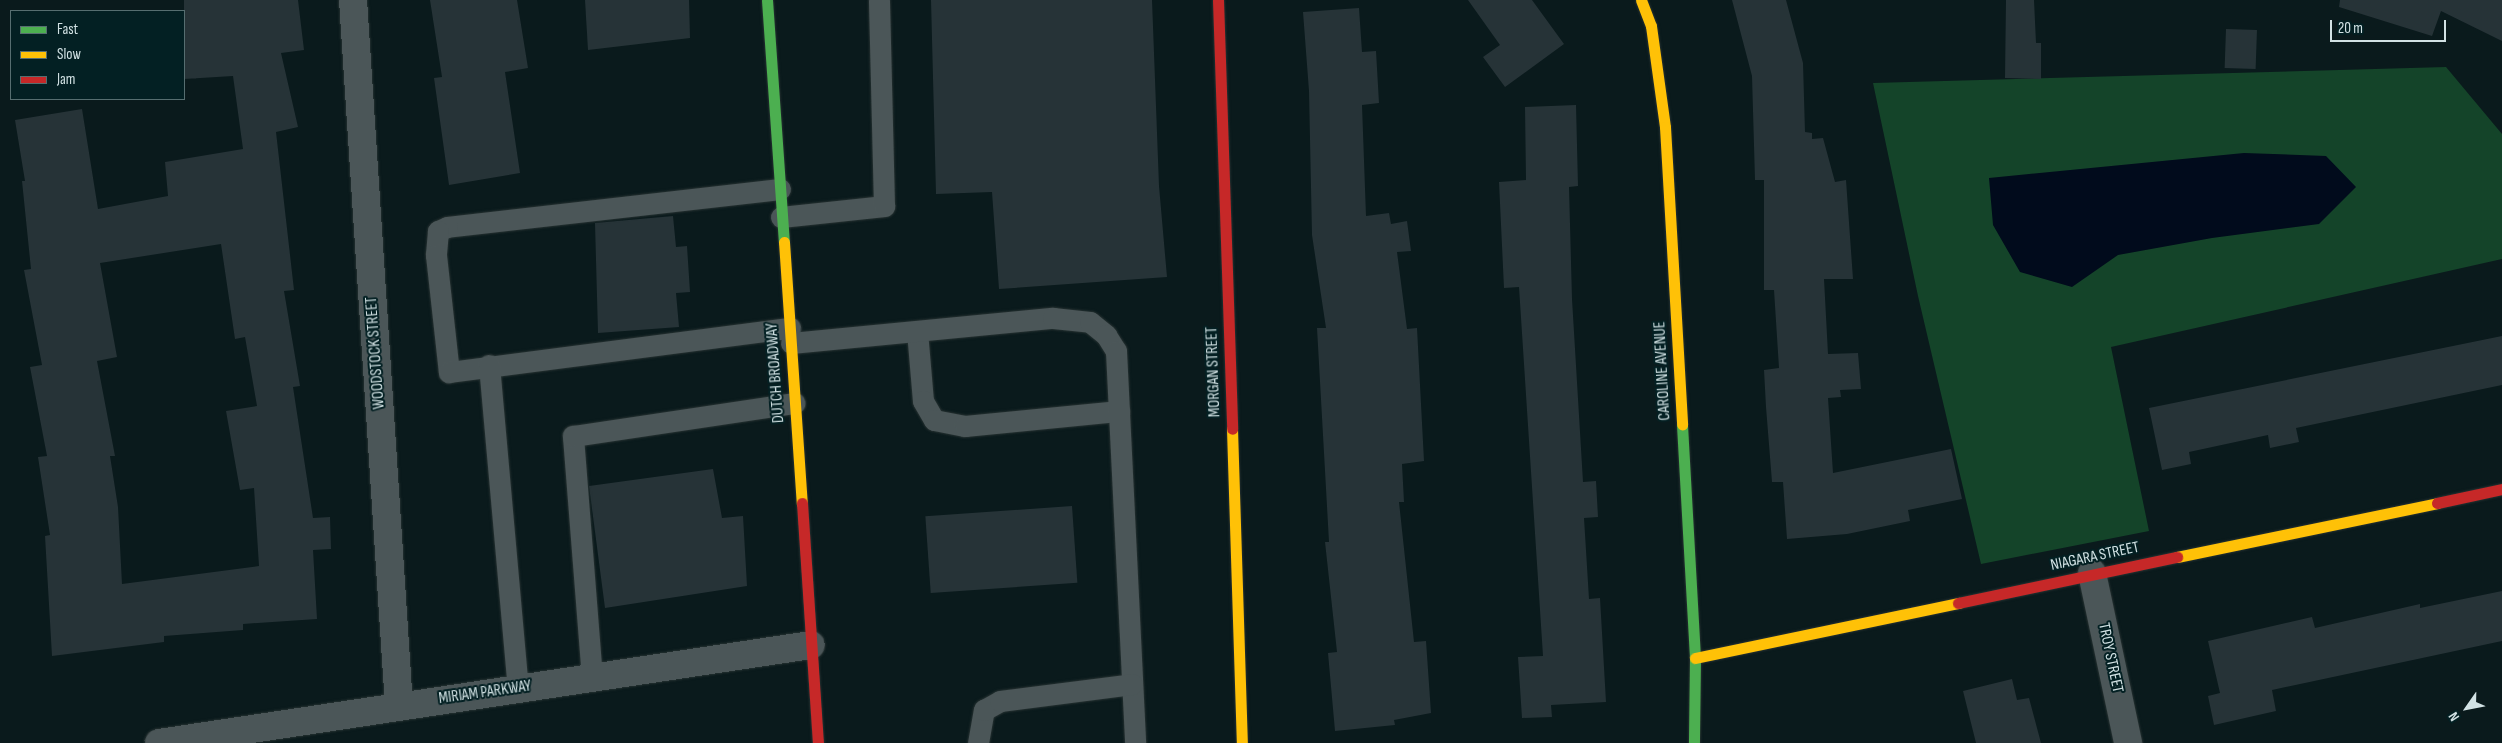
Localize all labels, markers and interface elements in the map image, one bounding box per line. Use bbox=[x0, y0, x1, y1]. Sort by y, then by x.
legend bbox=[10, 10, 185, 100]
scale bar bbox=[2332, 10, 2448, 42]
text: 20 m bbox=[2338, 19, 2363, 38]
text: Fast bbox=[57, 20, 78, 39]
text: Slow bbox=[57, 45, 81, 64]
text: Jam bbox=[57, 70, 75, 89]
street label: WOODSTOCK STREET bbox=[362, 296, 390, 410]
street label: CAROLINE AVENUE bbox=[1651, 321, 1675, 421]
street label: DUTCH BROADWAY bbox=[763, 322, 789, 424]
street label: MORGAN STREET bbox=[1203, 326, 1225, 418]
street label: NIAGARA STREET bbox=[2049, 538, 2141, 576]
street label: TROY STREET bbox=[2093, 621, 2127, 695]
street label: MIRIAM PARKWAY bbox=[438, 677, 532, 709]
north arrow bbox=[2442, 683, 2492, 733]
text: N bbox=[2445, 709, 2463, 724]

